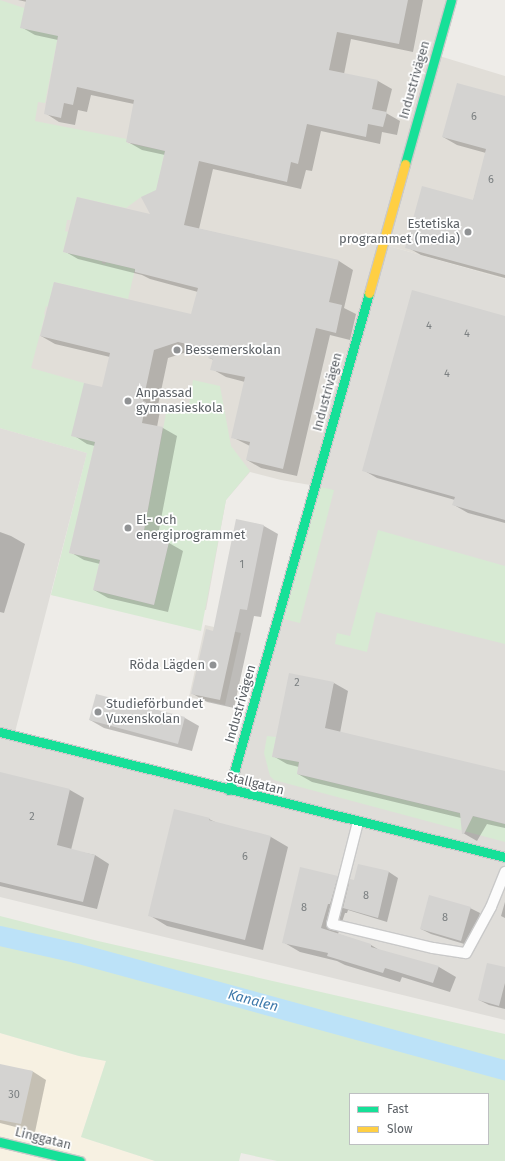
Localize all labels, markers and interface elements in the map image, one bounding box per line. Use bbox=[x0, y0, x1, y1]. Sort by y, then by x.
street label: Industrivägen bbox=[396, 39, 434, 121]
house number: 6 bbox=[471, 110, 477, 124]
house number: 6 bbox=[488, 173, 494, 187]
place label: Estetiska programmet (media) bbox=[339, 217, 460, 248]
marker: Estetiska programmet (media) bbox=[463, 227, 473, 237]
house number: 4 bbox=[426, 319, 432, 333]
house number: 4 bbox=[464, 327, 470, 341]
place label: Bessemerskolan bbox=[185, 342, 281, 358]
marker: Bessemerskolan bbox=[172, 345, 182, 355]
street label: Industrivägen bbox=[310, 351, 346, 433]
house number: 4 bbox=[444, 367, 450, 381]
place label: Anpassad gymnasieskola bbox=[136, 386, 223, 417]
marker: Anpassad gymnasieskola bbox=[123, 396, 133, 406]
place label: El- och energiprogrammet bbox=[136, 513, 245, 544]
marker: El- och energiprogrammet bbox=[123, 523, 133, 533]
house number: 1 bbox=[240, 558, 244, 572]
place label: Röda Lägden bbox=[129, 657, 205, 673]
marker: Röda Lägden bbox=[208, 660, 218, 670]
street label: Industrivägen bbox=[222, 663, 260, 745]
house number: 2 bbox=[294, 676, 300, 690]
place label: Studieförbundet Vuxenskolan bbox=[106, 697, 203, 728]
marker: Studieförbundet Vuxenskolan bbox=[93, 707, 103, 717]
street label: Stallgatan bbox=[224, 769, 286, 799]
house number: 2 bbox=[29, 810, 35, 824]
house number: 6 bbox=[242, 850, 248, 864]
house number: 8 bbox=[363, 889, 369, 903]
house number: 8 bbox=[301, 901, 307, 915]
house number: 8 bbox=[442, 911, 448, 925]
water label: Kanalen bbox=[226, 986, 280, 1016]
house number: 30 bbox=[8, 1088, 20, 1102]
legend bbox=[349, 1093, 489, 1145]
text: Fast bbox=[387, 1102, 409, 1116]
text: Slow bbox=[387, 1122, 413, 1136]
street label: Linggatan bbox=[13, 1124, 73, 1154]

